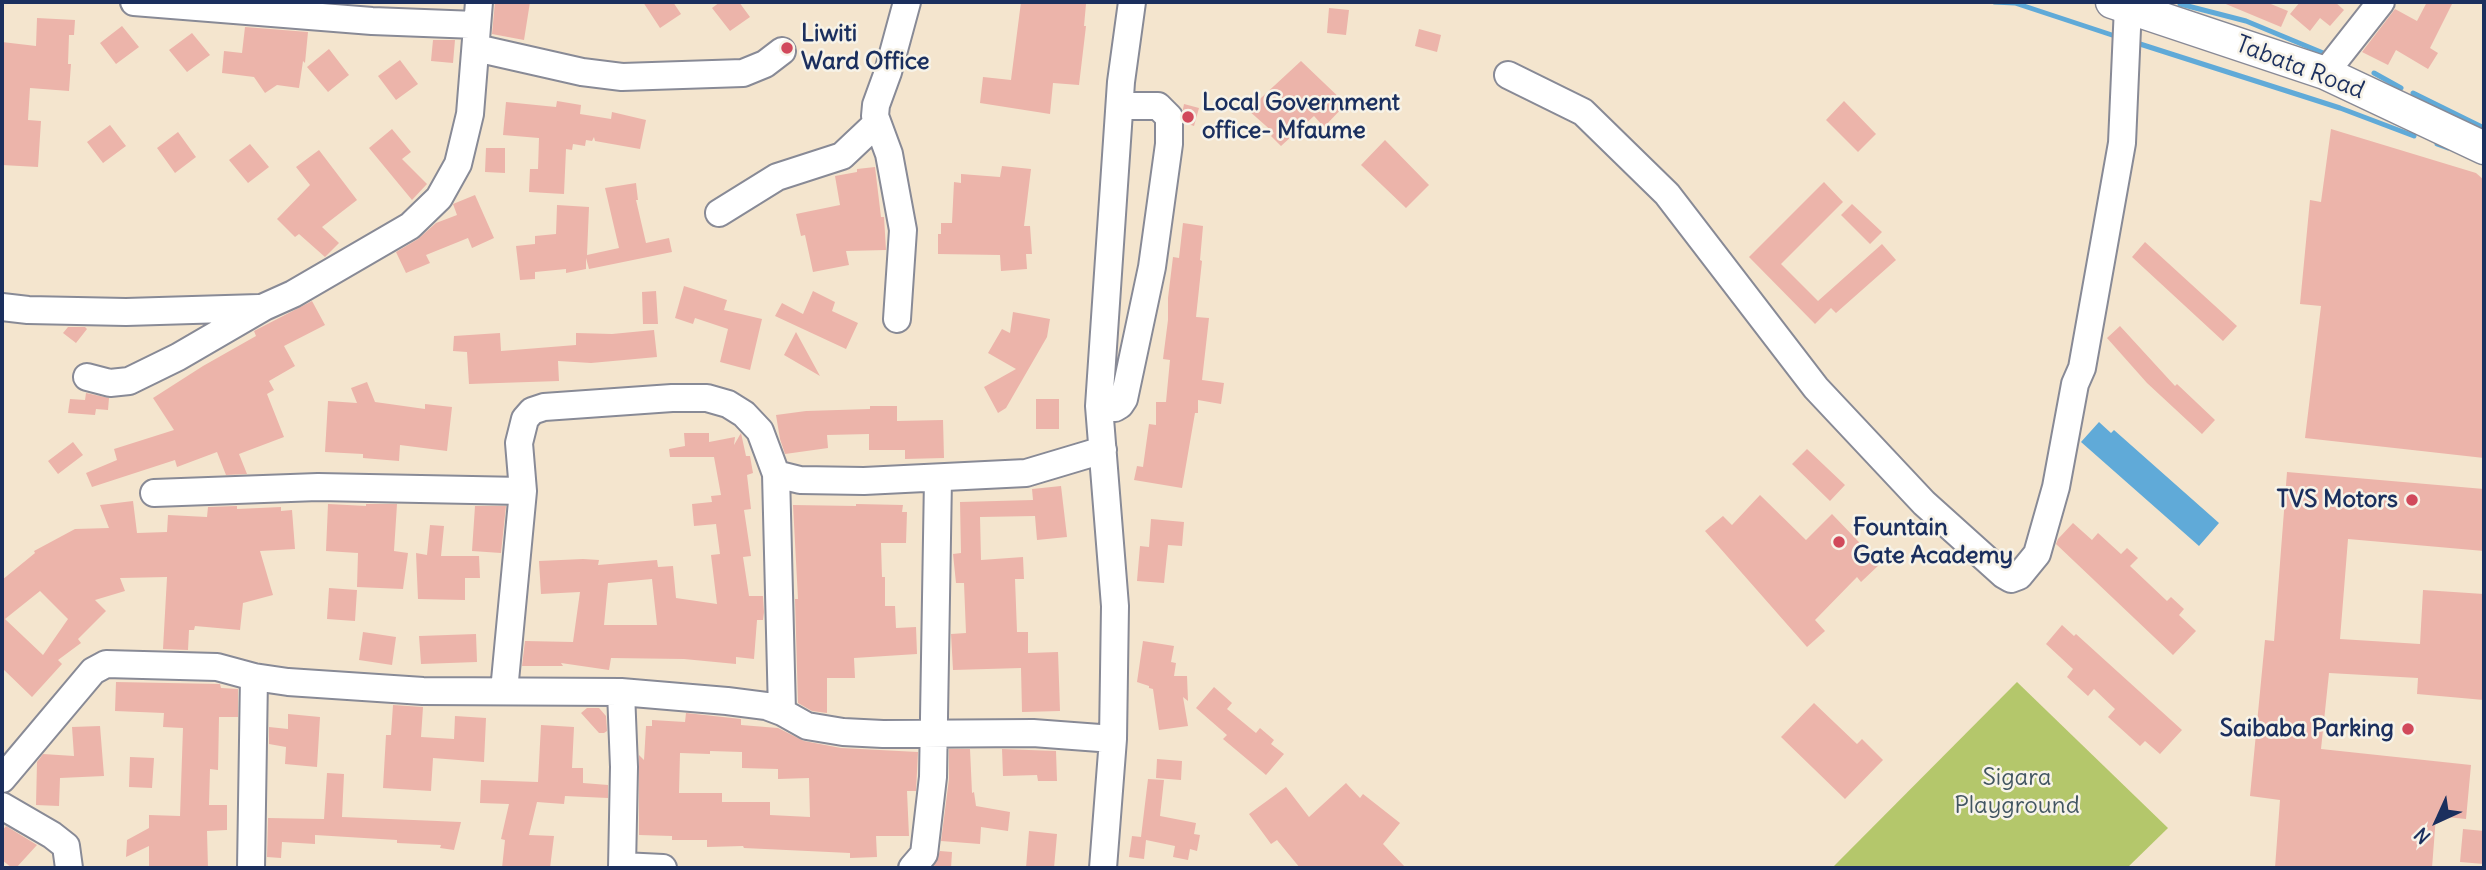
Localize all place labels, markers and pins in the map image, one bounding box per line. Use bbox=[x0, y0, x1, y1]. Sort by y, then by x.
place label: Liwiti Ward Office bbox=[801, 20, 929, 76]
marker: Liwiti Ward Office bbox=[779, 40, 795, 56]
place label: Local Government office- Mfaume bbox=[1202, 89, 1400, 145]
marker: Local Government office- Mfaume bbox=[1180, 109, 1196, 125]
place label: TVS Motors bbox=[2277, 486, 2398, 514]
marker: TVS Motors bbox=[2404, 492, 2420, 508]
place label: Fountain Gate Academy bbox=[1853, 514, 2013, 570]
marker: Fountain Gate Academy bbox=[1831, 534, 1847, 550]
place label: Saibaba Parking bbox=[2220, 715, 2394, 743]
marker: Saibaba Parking bbox=[2400, 721, 2416, 737]

